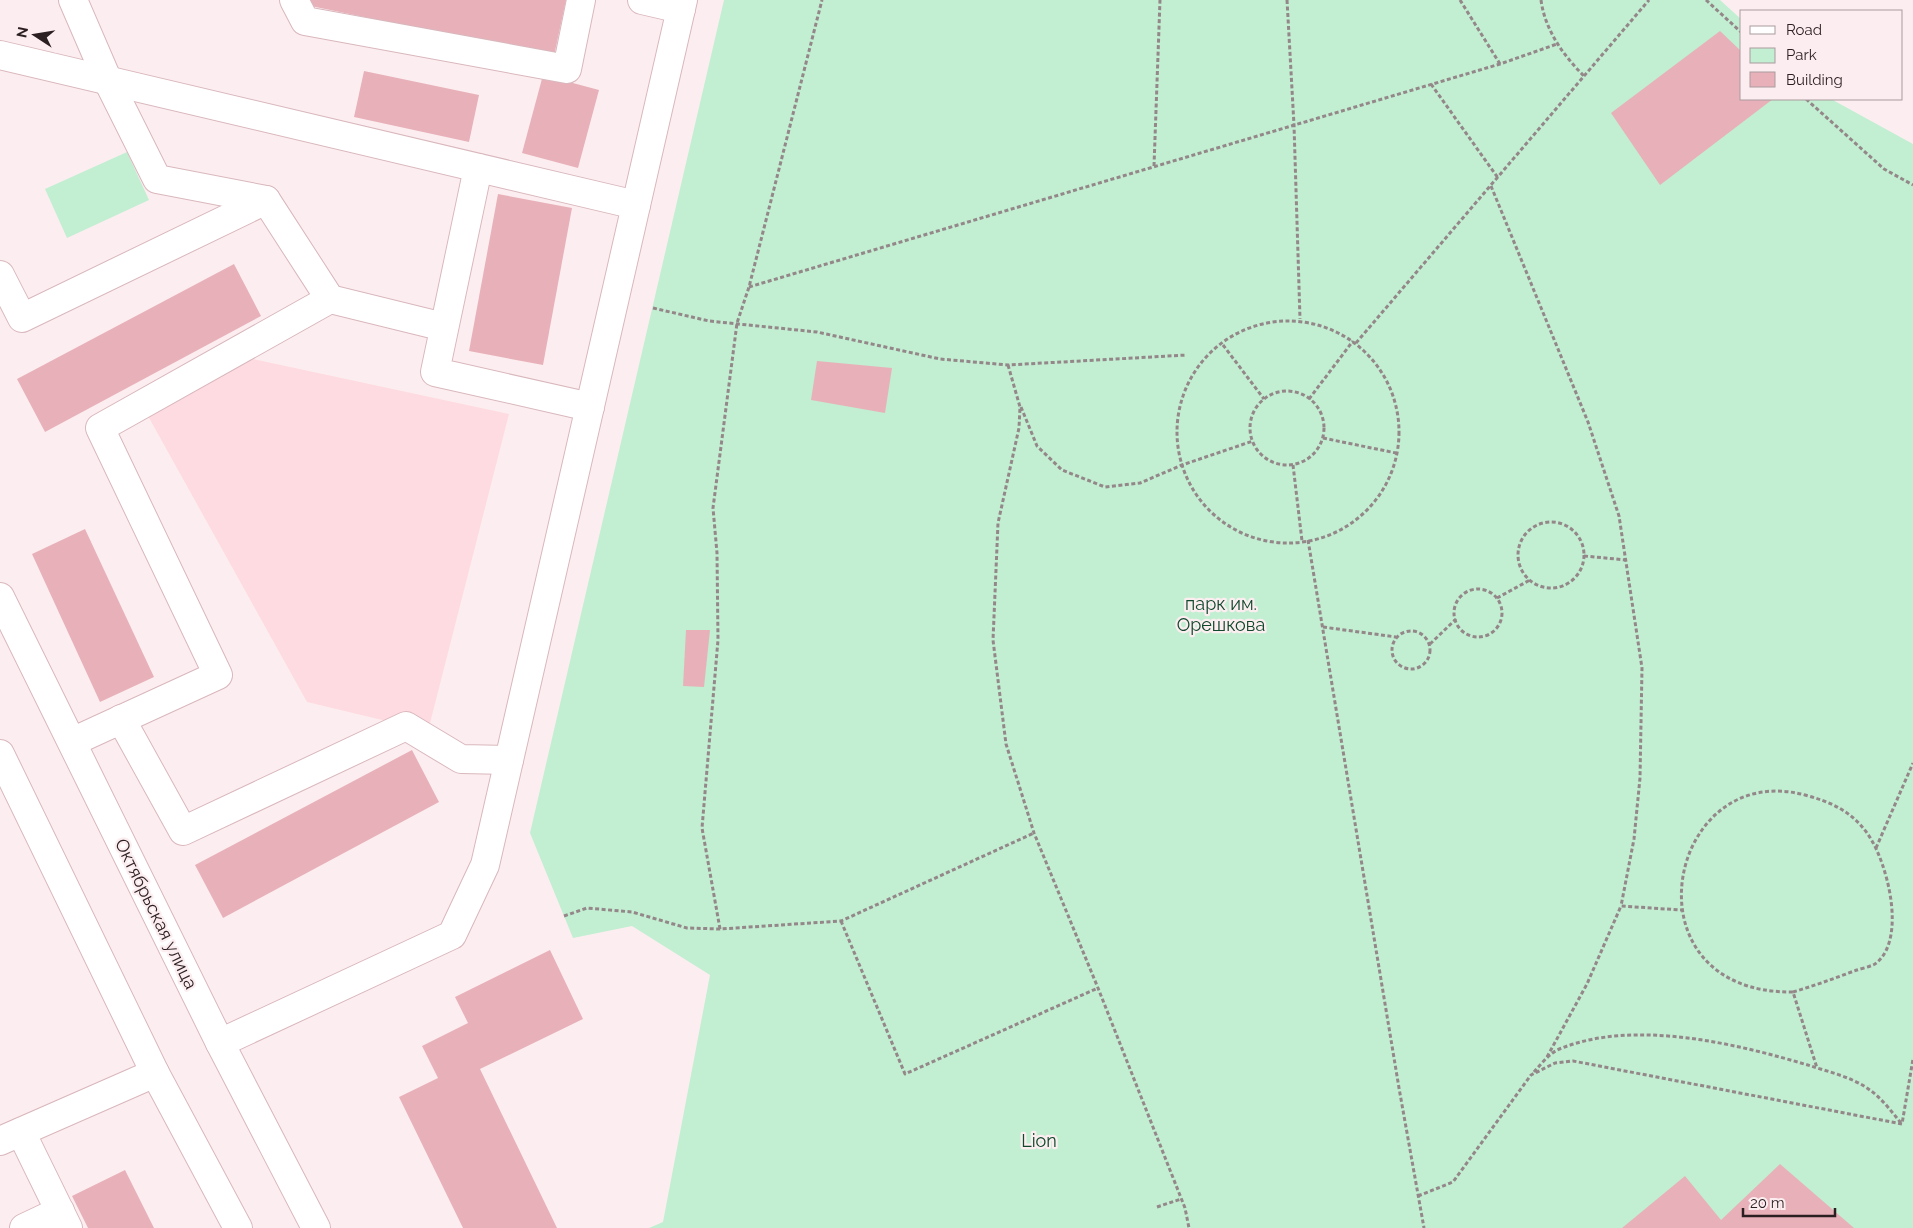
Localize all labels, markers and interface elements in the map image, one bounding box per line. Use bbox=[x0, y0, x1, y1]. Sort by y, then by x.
north arrow bbox=[10, 10, 60, 60]
legend bbox=[1740, 10, 1903, 100]
text: Road bbox=[1786, 21, 1822, 39]
text: N bbox=[13, 25, 31, 39]
text: Park bbox=[1786, 46, 1817, 64]
text: Building bbox=[1786, 71, 1843, 89]
park label: парк им. Орешкова bbox=[1177, 593, 1265, 635]
street label: Октябрьская улица bbox=[111, 835, 202, 992]
park label: Lion bbox=[1021, 1130, 1057, 1151]
scale bar bbox=[1743, 1186, 1836, 1218]
text: 20 m bbox=[1750, 1194, 1785, 1212]

